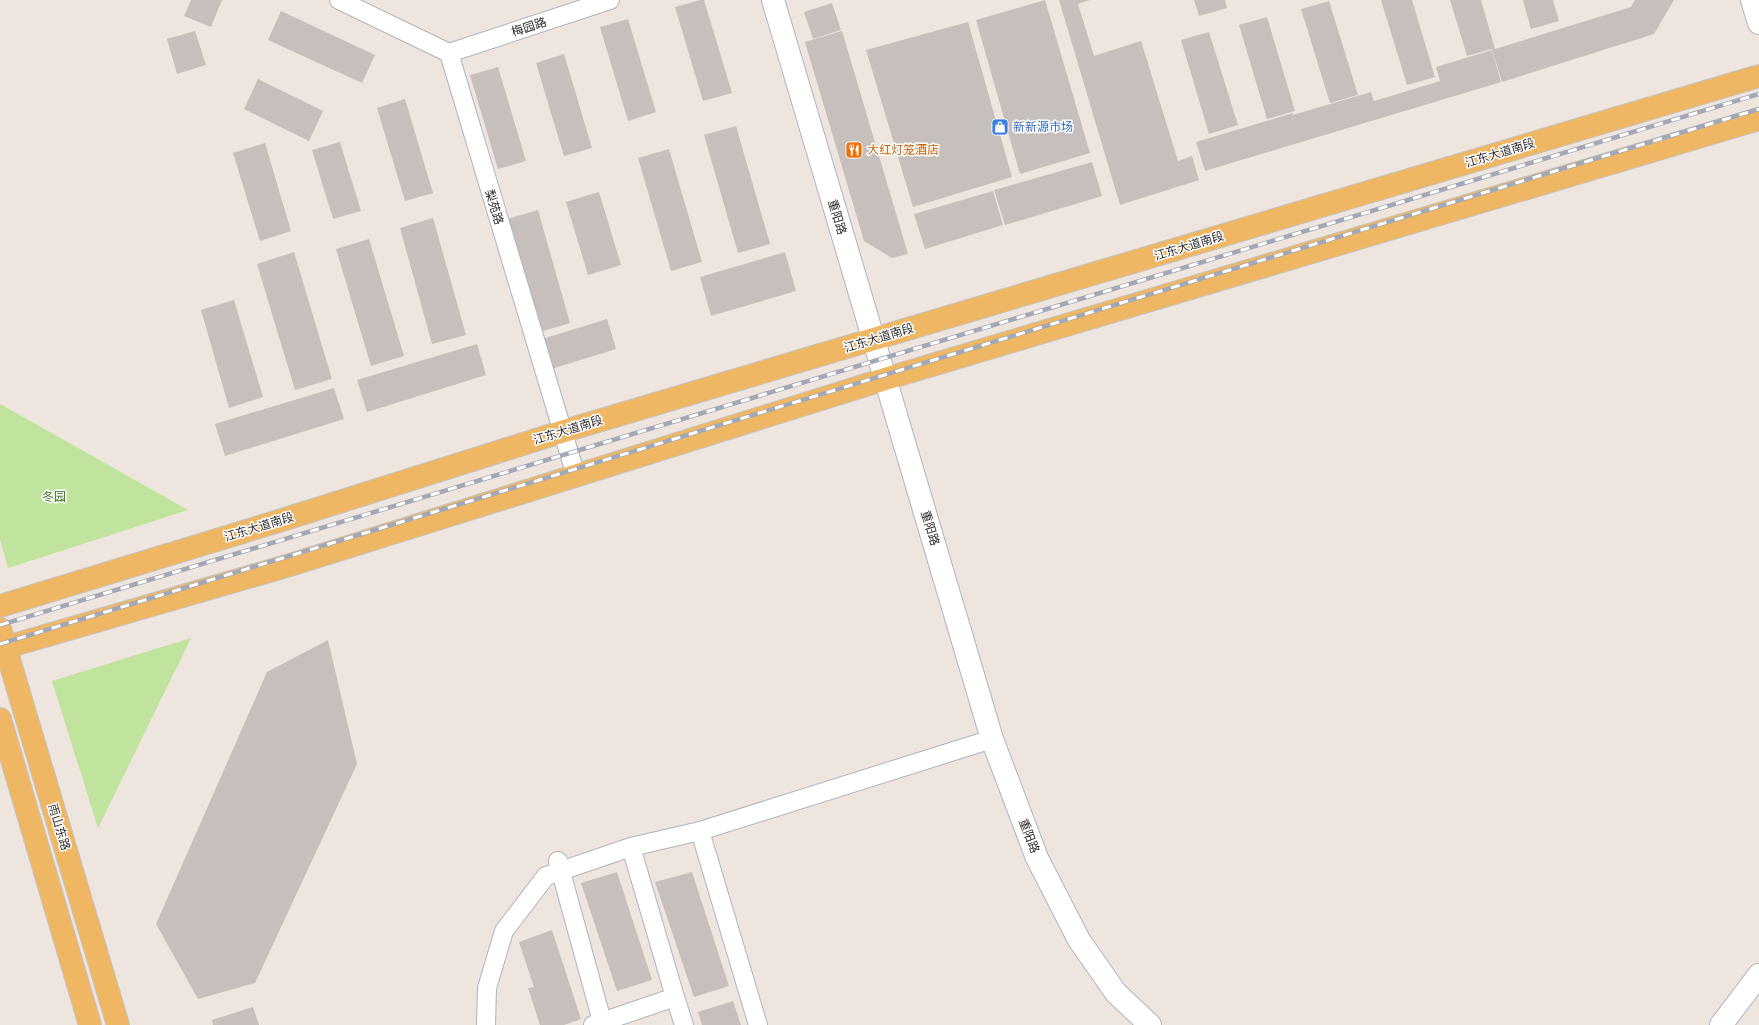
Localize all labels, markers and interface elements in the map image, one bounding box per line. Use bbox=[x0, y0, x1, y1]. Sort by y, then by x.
street label: 梅园路 bbox=[509, 14, 549, 41]
shop icon: 新新源市场 bbox=[990, 117, 1010, 137]
place label: 新新源市场 bbox=[1013, 119, 1073, 136]
street label: 江东大道南段 bbox=[1463, 135, 1537, 172]
restaurant icon: 大红灯笼酒店 bbox=[844, 140, 864, 160]
place label: 大红灯笼酒店 bbox=[867, 142, 939, 159]
street label: 梨苑路 bbox=[480, 187, 507, 227]
street label: 重阳路 bbox=[823, 197, 850, 237]
street label: 江东大道南段 bbox=[1152, 228, 1226, 265]
street label: 江东大道南段 bbox=[842, 320, 916, 357]
street label: 江东大道南段 bbox=[531, 412, 605, 449]
park label: 冬园 bbox=[42, 489, 66, 506]
street label: 重阳路 bbox=[916, 508, 943, 548]
street label: 江东大道南段 bbox=[222, 509, 296, 546]
street label: 雨山东路 bbox=[43, 802, 74, 853]
street label: 重阳路 bbox=[1014, 816, 1043, 856]

